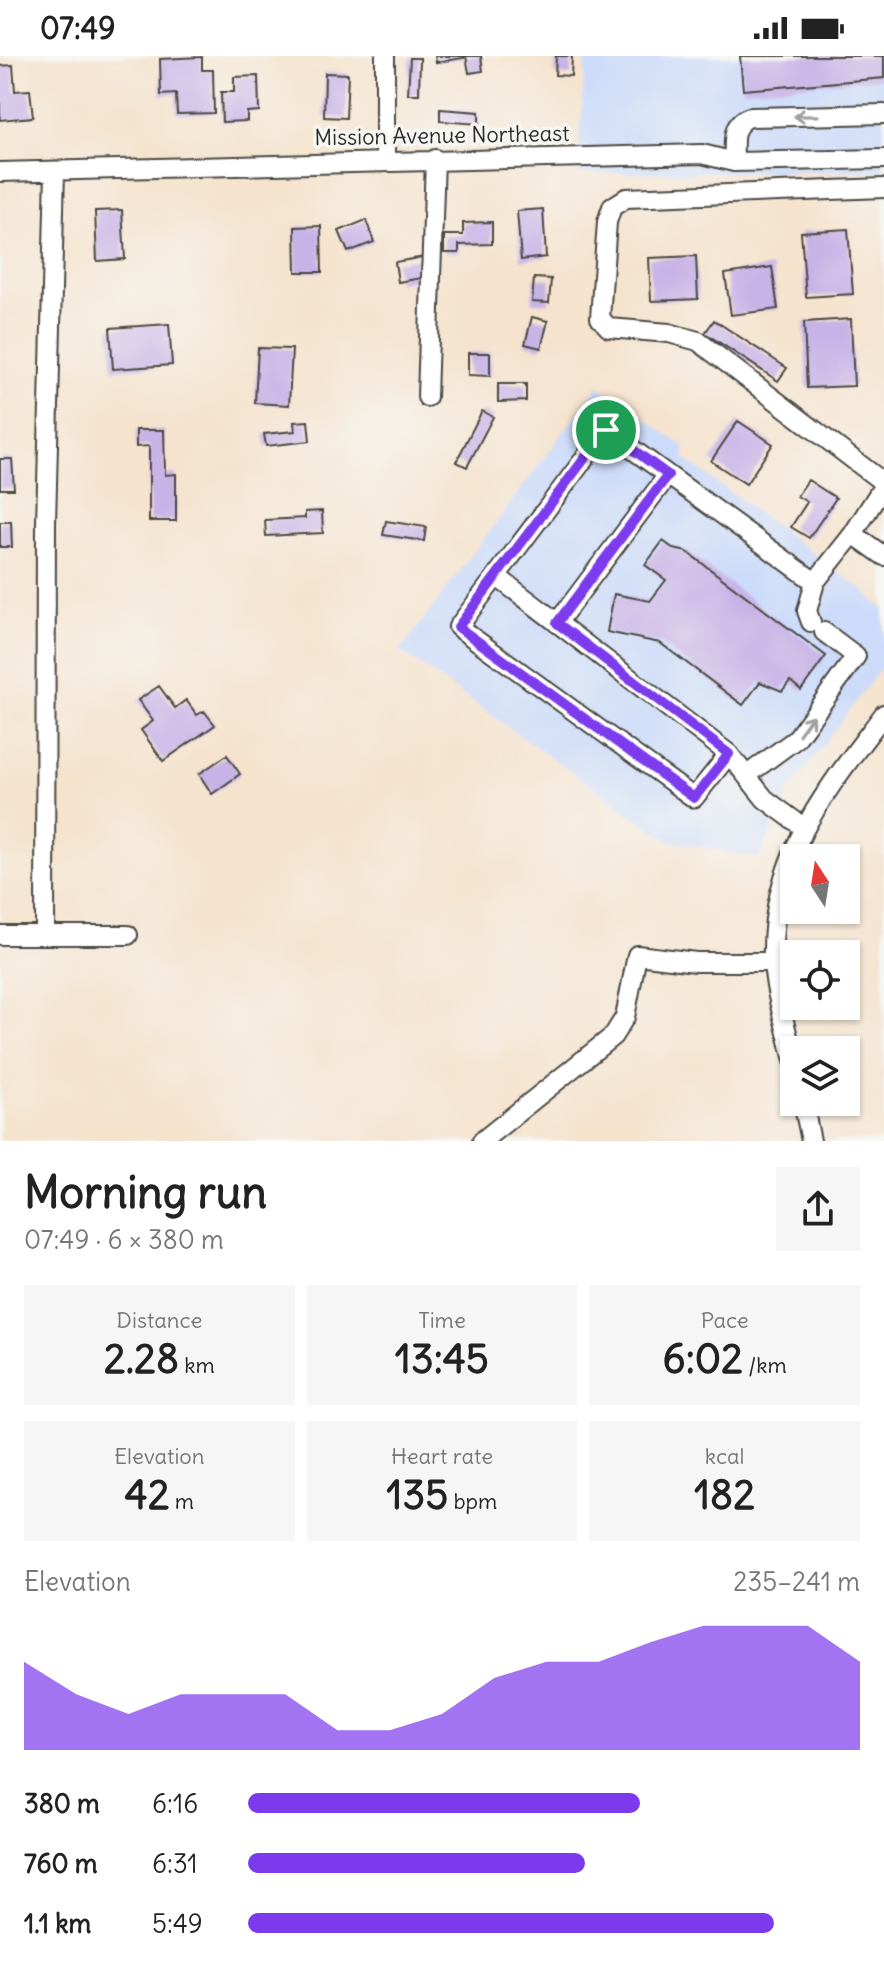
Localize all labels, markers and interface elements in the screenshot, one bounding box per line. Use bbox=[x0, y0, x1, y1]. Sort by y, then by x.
text: 07:49 bbox=[40, 9, 115, 47]
one-way arrow bbox=[793, 108, 820, 123]
street label: Mission Avenue Northeast bbox=[314, 119, 570, 151]
pin bbox=[572, 396, 640, 464]
icon: arrive bbox=[584, 408, 628, 452]
one-way arrow bbox=[798, 715, 814, 737]
north arrow bbox=[780, 844, 860, 924]
map controls bbox=[780, 844, 860, 1116]
button: locate bbox=[780, 940, 860, 1020]
button: layers bbox=[780, 1036, 860, 1116]
text: Morning run bbox=[24, 1165, 267, 1220]
button: share bbox=[776, 1167, 860, 1251]
text: 07:49 · 6 × 380 m bbox=[24, 1223, 224, 1256]
text: Distance bbox=[116, 1306, 202, 1334]
text: Time bbox=[418, 1306, 466, 1334]
text: Pace bbox=[701, 1306, 749, 1334]
text: 2.28 bbox=[104, 1334, 179, 1384]
text: 13:45 bbox=[395, 1334, 489, 1384]
text: 6:02 bbox=[663, 1334, 743, 1384]
text: km bbox=[179, 1351, 215, 1379]
text: /km bbox=[743, 1351, 787, 1379]
text: Elevation bbox=[114, 1442, 204, 1470]
text: Heart rate bbox=[391, 1442, 493, 1470]
text: kcal bbox=[705, 1442, 744, 1470]
text: 42 bbox=[125, 1470, 170, 1520]
text: 135 bbox=[387, 1470, 448, 1520]
text: 182 bbox=[694, 1470, 755, 1520]
text: m bbox=[170, 1487, 194, 1515]
text: bpm bbox=[448, 1487, 497, 1515]
text: Elevation bbox=[24, 1565, 131, 1598]
text: 235–241 m bbox=[733, 1565, 860, 1598]
text: 380 m bbox=[24, 1787, 100, 1820]
text: 6:16 bbox=[152, 1787, 198, 1820]
text: 760 m bbox=[24, 1847, 98, 1880]
text: 6:31 bbox=[152, 1847, 198, 1880]
text: 1.1 km bbox=[24, 1907, 91, 1940]
text: 5:49 bbox=[152, 1907, 203, 1940]

